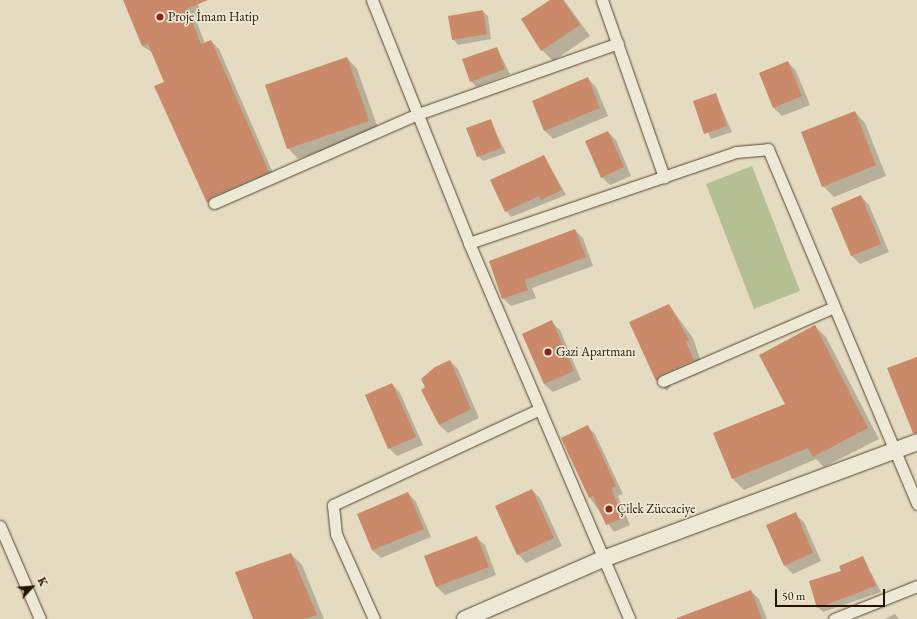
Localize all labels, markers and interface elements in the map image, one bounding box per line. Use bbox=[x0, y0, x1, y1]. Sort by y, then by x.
place label: Proje İmam Hatip bbox=[168, 9, 259, 25]
marker: Proje İmam Hatip bbox=[155, 12, 165, 22]
place label: Gazi Apartmanı bbox=[556, 344, 636, 360]
marker: Gazi Apartmanı bbox=[543, 347, 553, 357]
place label: Çilek Züccaciye bbox=[617, 501, 695, 517]
marker: Çilek Züccaciye bbox=[604, 504, 614, 514]
north arrow bbox=[12, 567, 52, 607]
text: K bbox=[35, 575, 51, 589]
scale bar bbox=[777, 581, 887, 607]
text: 50 m bbox=[782, 588, 805, 604]

